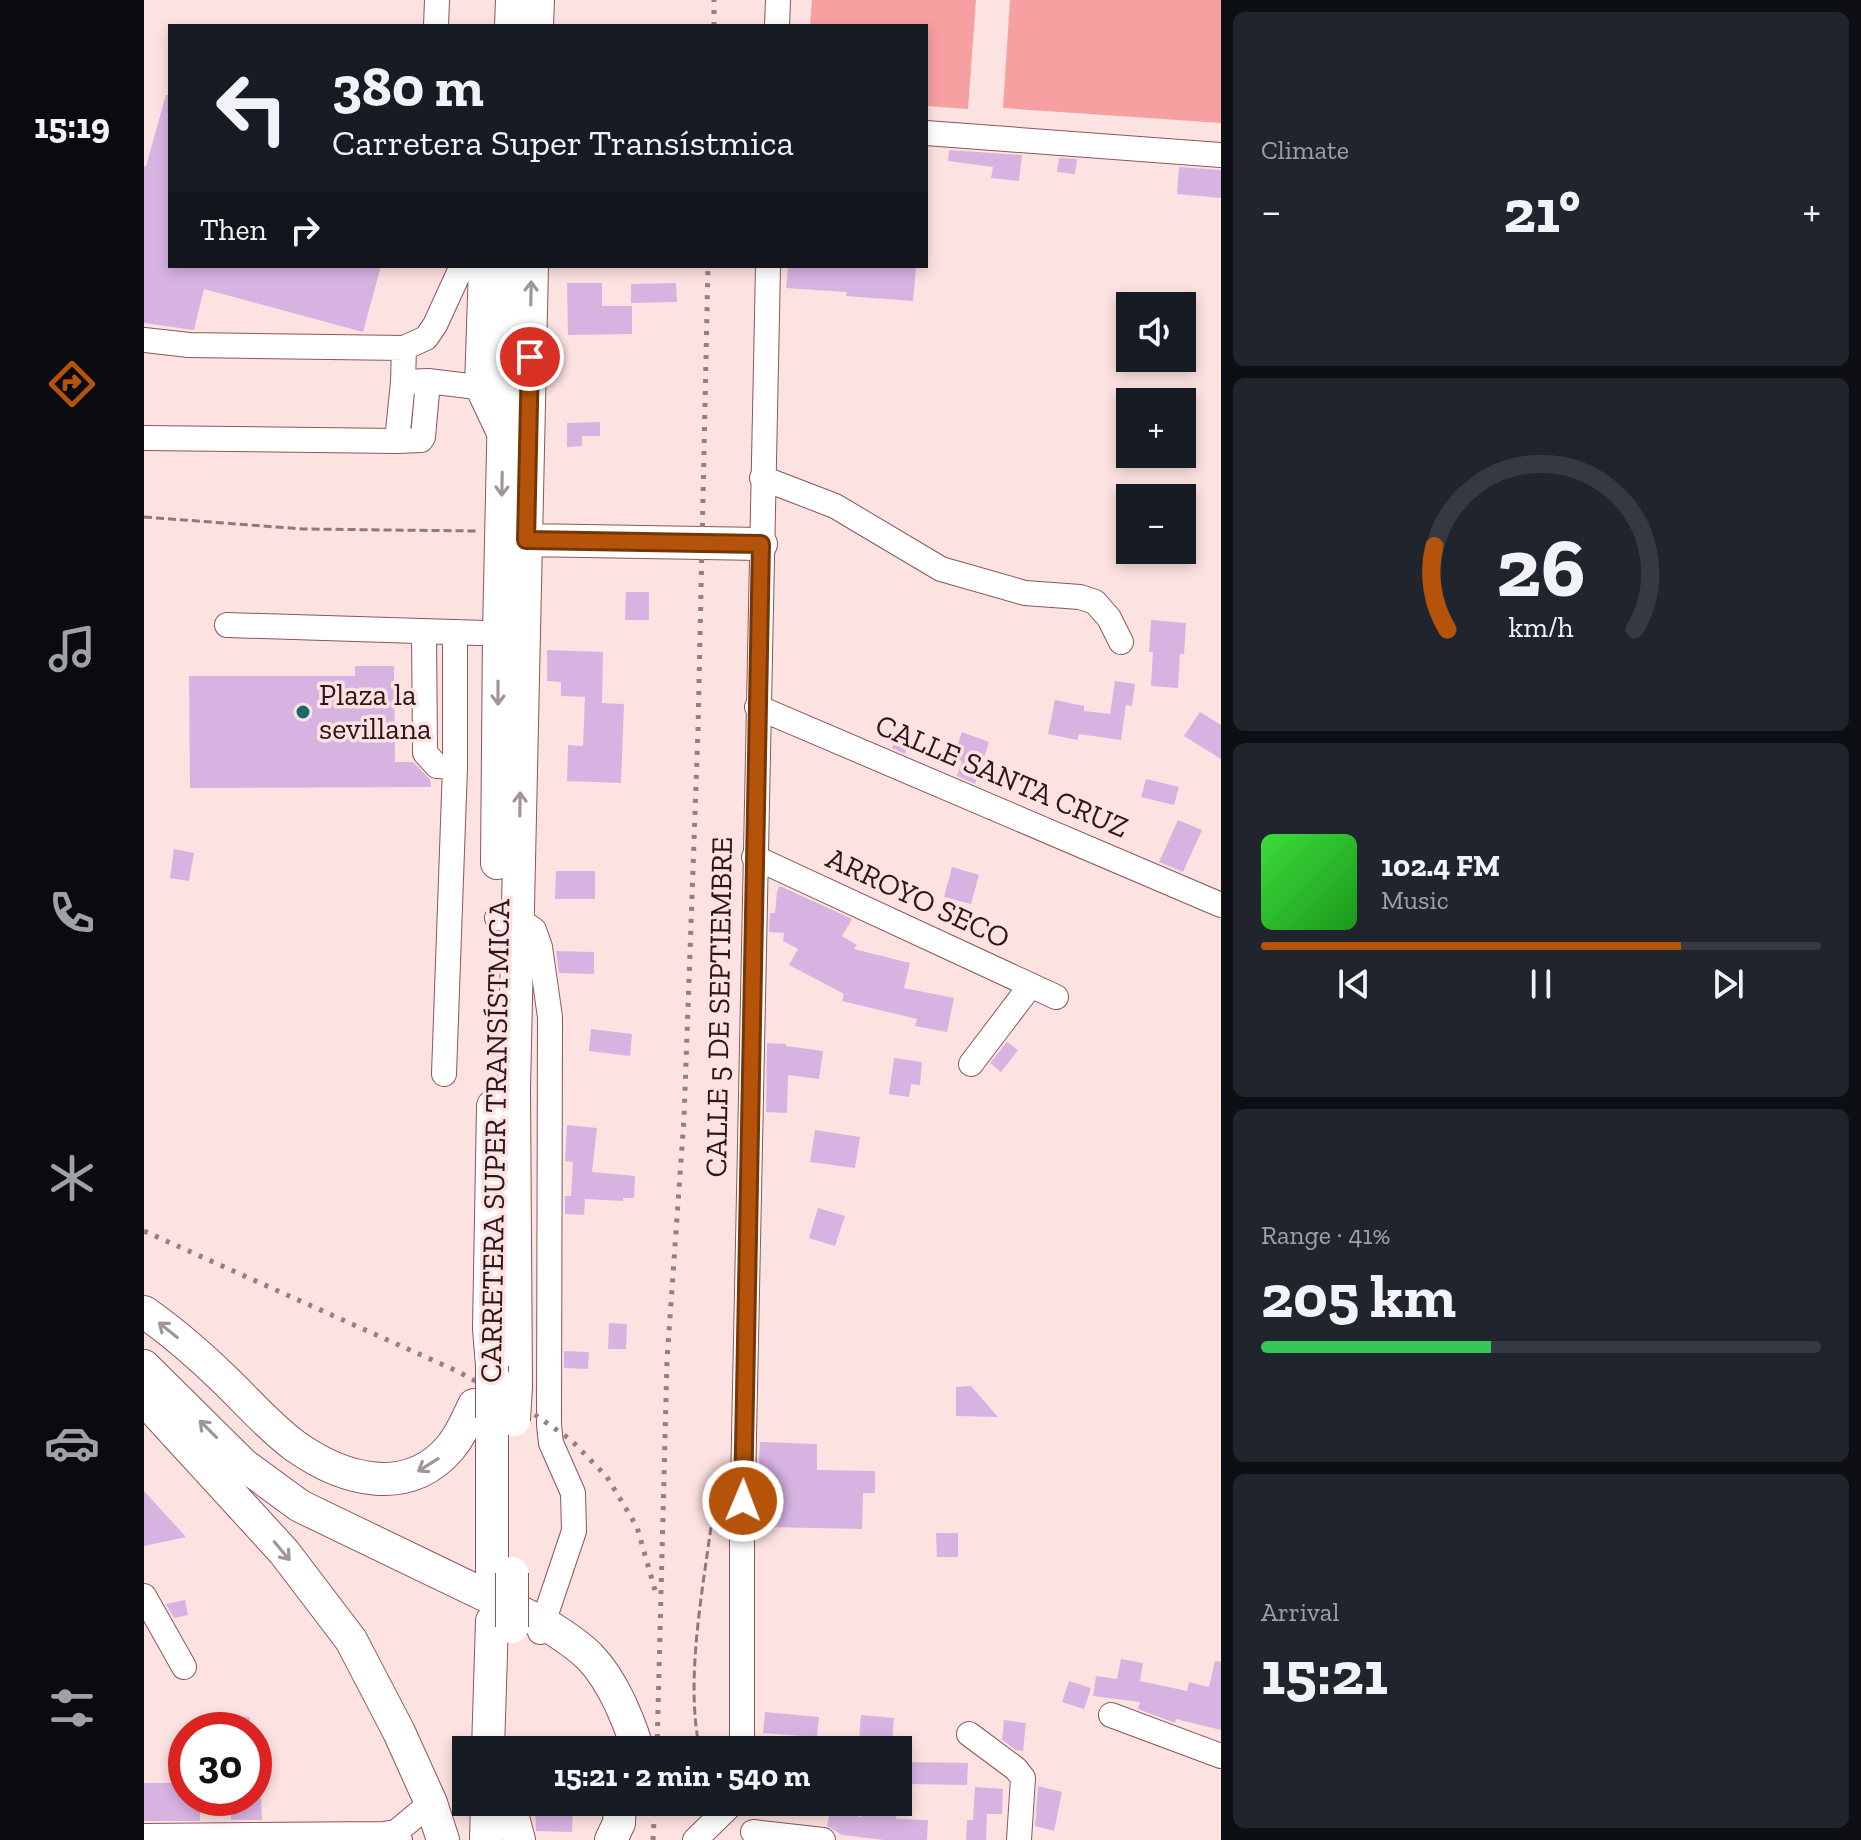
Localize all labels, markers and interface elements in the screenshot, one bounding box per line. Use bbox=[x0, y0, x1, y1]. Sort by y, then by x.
text: 380 m bbox=[332, 53, 484, 120]
icon: left bbox=[200, 56, 304, 160]
text: 15:19 bbox=[34, 104, 110, 147]
text: Carretera Super Transístmica bbox=[332, 121, 794, 164]
text: Climate bbox=[1261, 134, 1349, 166]
text: 21° bbox=[1503, 175, 1581, 247]
text: − bbox=[1261, 184, 1282, 237]
text: + bbox=[1802, 184, 1821, 237]
icon: right bbox=[283, 208, 327, 252]
text: Then bbox=[200, 212, 267, 248]
one-way arrow bbox=[524, 280, 539, 307]
map controls bbox=[1116, 292, 1196, 564]
button: sound bbox=[1116, 292, 1196, 372]
pin bbox=[496, 323, 564, 391]
icon: arrive bbox=[508, 335, 552, 379]
icon: directions bbox=[44, 356, 100, 412]
button: + bbox=[1116, 388, 1196, 468]
one-way arrow bbox=[495, 470, 510, 497]
button: − bbox=[1116, 484, 1196, 564]
text: 26 bbox=[1496, 517, 1586, 617]
text: km/h bbox=[1508, 611, 1574, 645]
icon: music bbox=[44, 621, 100, 677]
place label: Plaza la sevillana bbox=[319, 677, 432, 747]
one-way arrow bbox=[490, 679, 506, 706]
marker: Plaza la sevillana bbox=[294, 703, 312, 721]
street label: CALLE SANTA CRUZ bbox=[870, 706, 1134, 846]
one-way arrow bbox=[513, 791, 528, 818]
street label: CALLE 5 DE SEPTIEMBRE bbox=[698, 836, 740, 1178]
street label: ARROYO SECO bbox=[821, 840, 1015, 956]
text: 102.4 FM bbox=[1381, 848, 1500, 884]
text: Music bbox=[1381, 884, 1449, 916]
icon: phone bbox=[44, 885, 100, 941]
street label: CARRETERA SUPER TRANSÍSTMICA bbox=[473, 898, 517, 1383]
icon: previous bbox=[1332, 962, 1376, 1006]
icon: pause bbox=[1519, 962, 1563, 1006]
icon: next bbox=[1706, 962, 1750, 1006]
icon: climate bbox=[44, 1150, 100, 1206]
text: Range · 41% bbox=[1261, 1219, 1390, 1251]
text: 205 km bbox=[1261, 1260, 1456, 1332]
one-way arrow bbox=[158, 1321, 179, 1339]
icon: car bbox=[44, 1415, 100, 1471]
one-way arrow bbox=[199, 1420, 218, 1439]
one-way arrow bbox=[417, 1457, 439, 1474]
position arrow bbox=[701, 1459, 785, 1543]
one-way arrow bbox=[273, 1541, 291, 1561]
text: Arrival bbox=[1261, 1596, 1339, 1628]
text: 15:21 bbox=[1261, 1637, 1388, 1709]
icon: filters bbox=[44, 1680, 100, 1736]
speed limit sign: 30 bbox=[168, 1712, 272, 1816]
text: 15:21 · 2 min · 540 m bbox=[554, 1758, 810, 1794]

